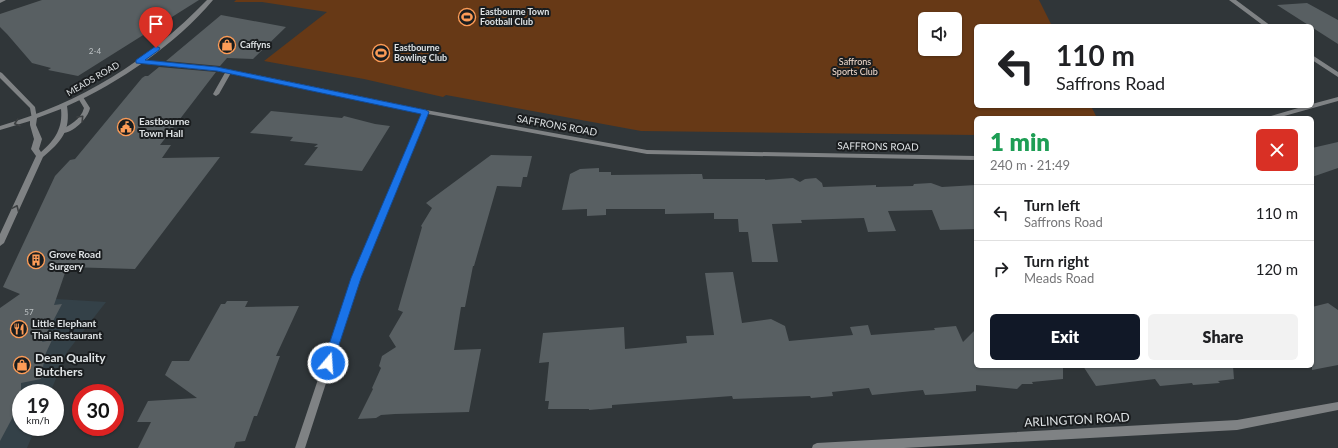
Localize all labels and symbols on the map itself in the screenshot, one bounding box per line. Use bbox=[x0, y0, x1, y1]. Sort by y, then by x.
place label: Eastbourne Town Football Club bbox=[480, 6, 549, 27]
pin bbox=[139, 7.0, 173, 48]
sports icon: Eastbourne Town Football Club bbox=[457, 7, 477, 27]
shop icon: Caffyns bbox=[217, 35, 237, 55]
place label: Caffyns bbox=[240, 39, 270, 50]
place label: Eastbourne Bowling Club bbox=[394, 42, 447, 63]
sports icon: Eastbourne Bowling Club bbox=[371, 43, 391, 63]
house number: 2-4 bbox=[89, 46, 101, 56]
park label: Saffrons Sports Club bbox=[832, 56, 878, 77]
street label: MEADS ROAD bbox=[64, 59, 121, 98]
street label: SAFFRONS ROAD bbox=[516, 112, 599, 138]
one-way arrow bbox=[76, 115, 84, 123]
place label: Eastbourne Town Hall bbox=[139, 115, 190, 139]
public building icon: Eastbourne Town Hall bbox=[116, 117, 136, 137]
one-way arrow bbox=[14, 118, 21, 127]
street label: SAFFRONS ROAD bbox=[837, 139, 919, 153]
one-way arrow bbox=[11, 205, 19, 212]
place label: Grove Road Surgery bbox=[49, 248, 101, 272]
building icon: Grove Road Surgery bbox=[26, 250, 46, 270]
house number: 57 bbox=[24, 307, 34, 317]
place label: Little Elephant Thai Restaurant bbox=[32, 317, 102, 341]
restaurant icon: Little Elephant Thai Restaurant bbox=[9, 319, 29, 339]
position arrow bbox=[307, 342, 349, 384]
place label: Dean Quality Butchers bbox=[35, 350, 106, 379]
shop icon: Dean Quality Butchers bbox=[12, 355, 32, 375]
speed limit sign: 30 bbox=[72, 384, 124, 436]
street label: ARLINGTON ROAD bbox=[1024, 409, 1130, 430]

